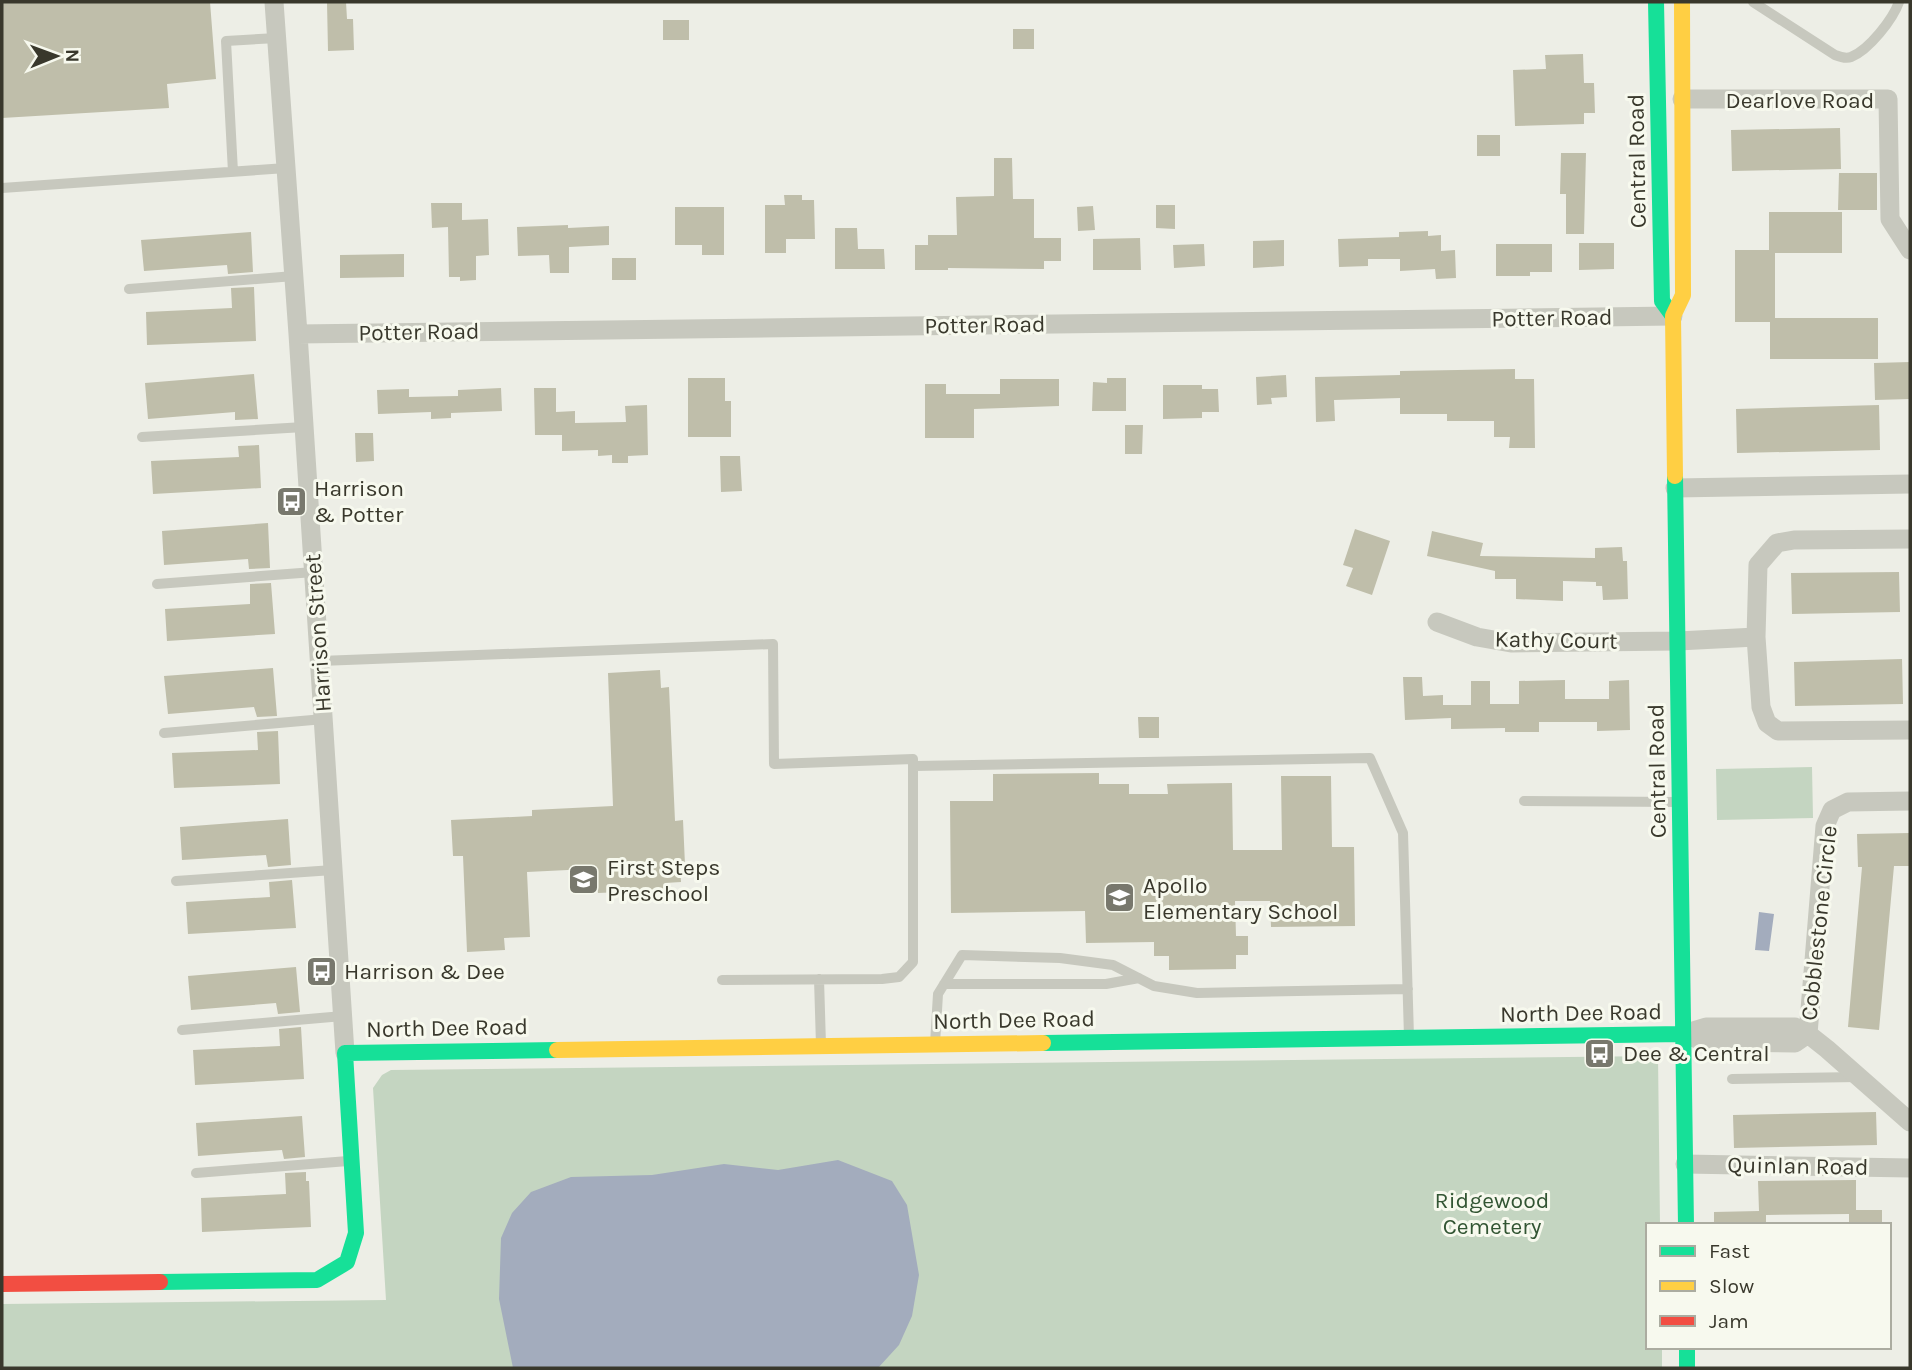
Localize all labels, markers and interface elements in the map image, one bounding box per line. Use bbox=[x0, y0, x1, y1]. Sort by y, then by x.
north arrow bbox=[21, 21, 91, 91]
text: N bbox=[61, 49, 83, 63]
street label: Dearlove Road bbox=[1726, 87, 1874, 114]
street label: Central Road bbox=[1622, 94, 1652, 228]
street label: Potter Road bbox=[1491, 303, 1613, 333]
street label: Potter Road bbox=[924, 310, 1046, 340]
street label: Potter Road bbox=[358, 317, 480, 347]
place label: Harrison & Potter bbox=[314, 475, 404, 528]
bus stop icon: Harrison & Potter bbox=[274, 484, 308, 518]
street label: Harrison Street bbox=[299, 553, 337, 713]
street label: Kathy Court bbox=[1494, 625, 1618, 655]
street label: Central Road bbox=[1642, 704, 1672, 838]
street label: Cobblestone Circle bbox=[1795, 824, 1843, 1022]
place label: First Steps Preschool bbox=[607, 854, 720, 907]
school or university icon: First Steps Preschool bbox=[567, 863, 601, 897]
place label: Apollo Elementary School bbox=[1143, 872, 1338, 925]
school or university icon: Apollo Elementary School bbox=[1103, 881, 1137, 915]
bus stop icon: Harrison & Dee bbox=[304, 954, 338, 988]
place label: Harrison & Dee bbox=[344, 958, 505, 985]
street label: North Dee Road bbox=[1500, 998, 1662, 1028]
street label: North Dee Road bbox=[933, 1005, 1095, 1035]
street label: North Dee Road bbox=[366, 1013, 528, 1043]
bus stop icon: Dee & Central bbox=[1583, 1036, 1617, 1070]
place label: Dee & Central bbox=[1623, 1040, 1770, 1067]
street label: Quinlan Road bbox=[1727, 1151, 1869, 1181]
park label: Ridgewood Cemetery bbox=[1435, 1187, 1549, 1240]
legend bbox=[1646, 1223, 1891, 1349]
text: Fast bbox=[1709, 1239, 1750, 1263]
text: Slow bbox=[1709, 1274, 1754, 1298]
text: Jam bbox=[1709, 1309, 1749, 1333]

